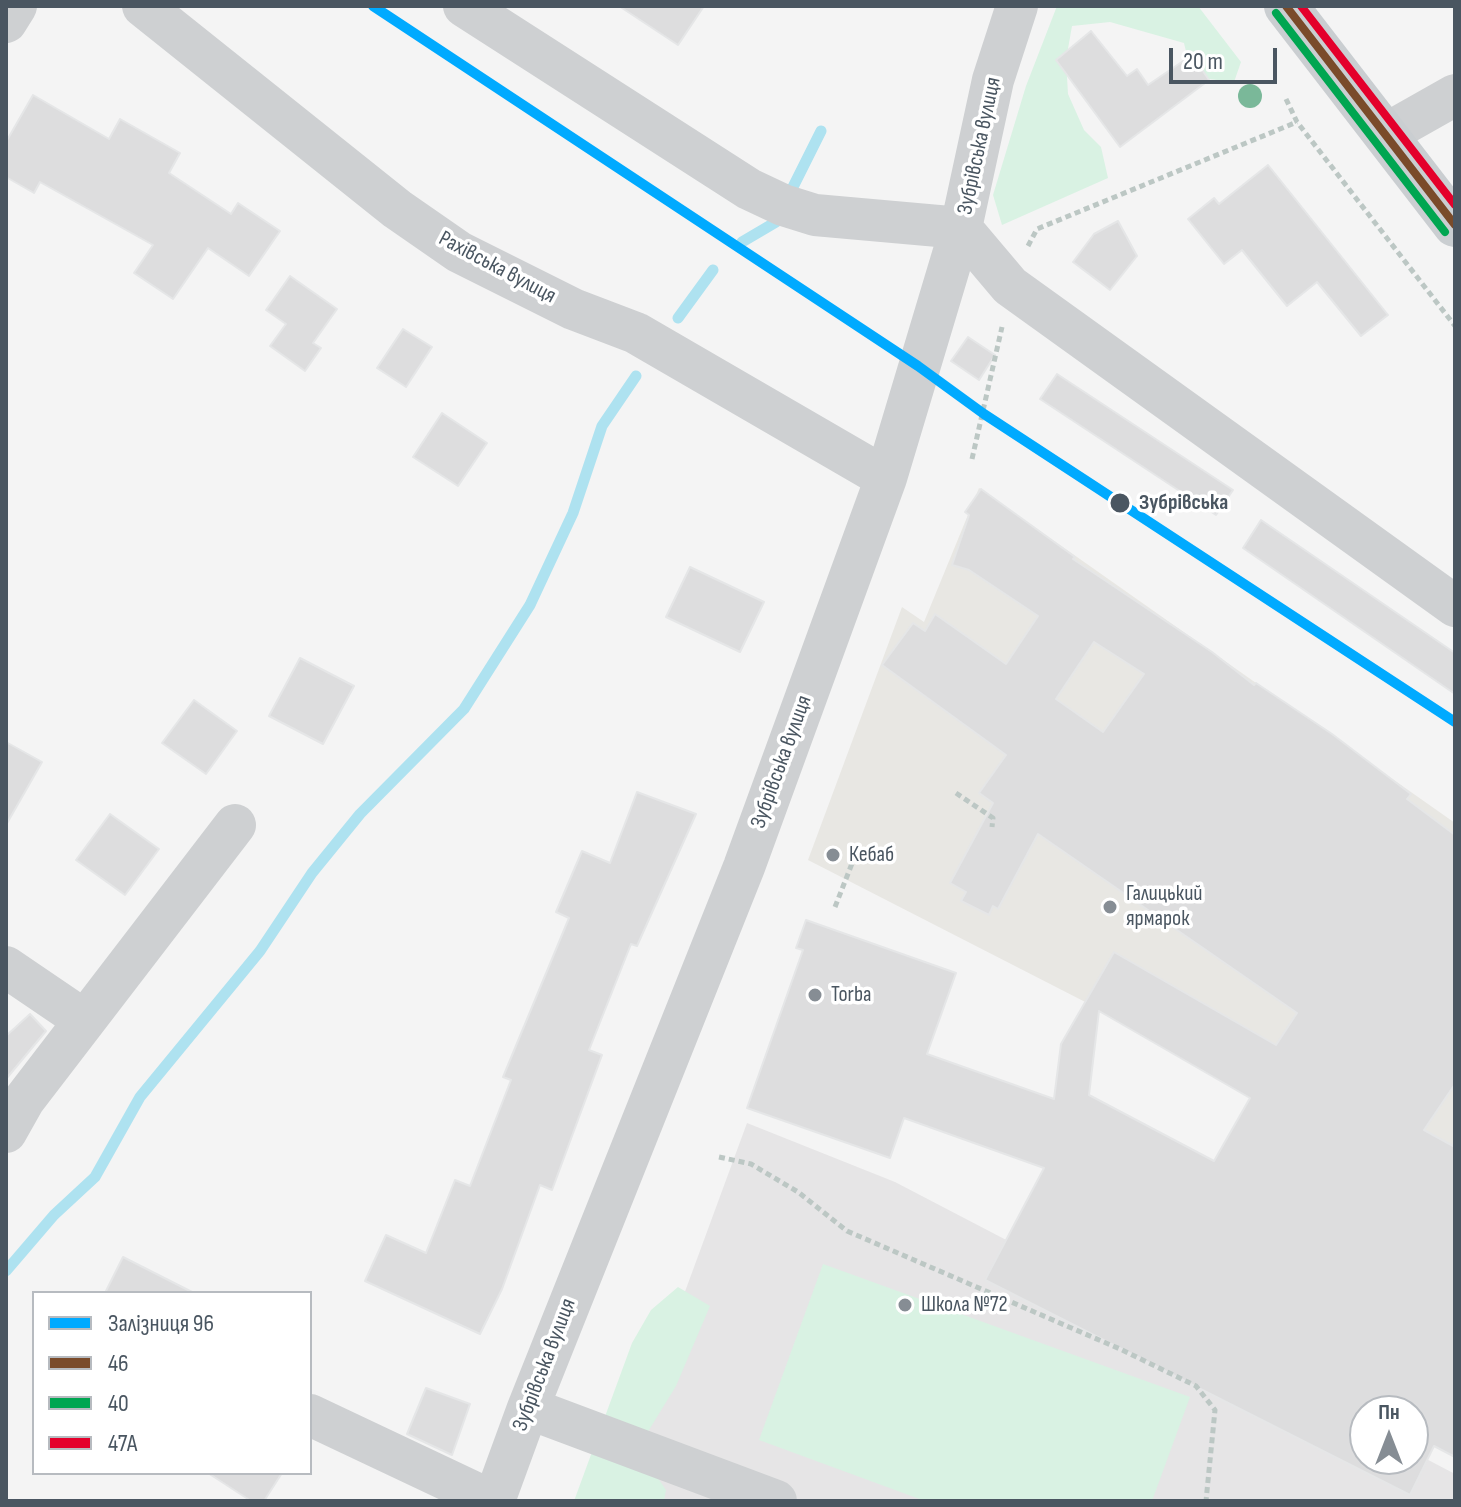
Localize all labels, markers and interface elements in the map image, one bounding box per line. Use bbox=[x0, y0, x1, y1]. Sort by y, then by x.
scale bar bbox=[1173, 32, 1281, 82]
text: 20 m bbox=[1183, 47, 1223, 76]
street label: Зубрівська вулиця bbox=[953, 75, 1007, 217]
street label: Рахівська вулиця bbox=[434, 226, 560, 310]
place label: Зубрівська bbox=[1139, 490, 1228, 516]
marker: Зубрівська bbox=[1108, 491, 1132, 515]
street label: Зубрівська вулиця bbox=[746, 692, 818, 832]
place label: Кебаб bbox=[849, 842, 894, 868]
marker: Кебаб bbox=[824, 846, 842, 864]
place label: Галицький ярмарок bbox=[1126, 881, 1203, 932]
marker: Галицький ярмарок bbox=[1101, 898, 1119, 916]
place label: Torba bbox=[831, 982, 872, 1008]
marker: Torba bbox=[806, 986, 824, 1004]
legend bbox=[32, 1291, 312, 1475]
place label: Школа №72 bbox=[921, 1292, 1008, 1318]
street label: Зубрівська вулиця bbox=[508, 1295, 582, 1435]
marker: Школа №72 bbox=[896, 1296, 914, 1314]
text: Залізниця 96 bbox=[108, 1309, 214, 1338]
text: 46 bbox=[108, 1349, 129, 1378]
text: 40 bbox=[108, 1389, 129, 1418]
north arrow bbox=[1349, 1395, 1429, 1475]
text: Пн bbox=[1378, 1399, 1400, 1426]
text: 47А bbox=[108, 1429, 137, 1458]

